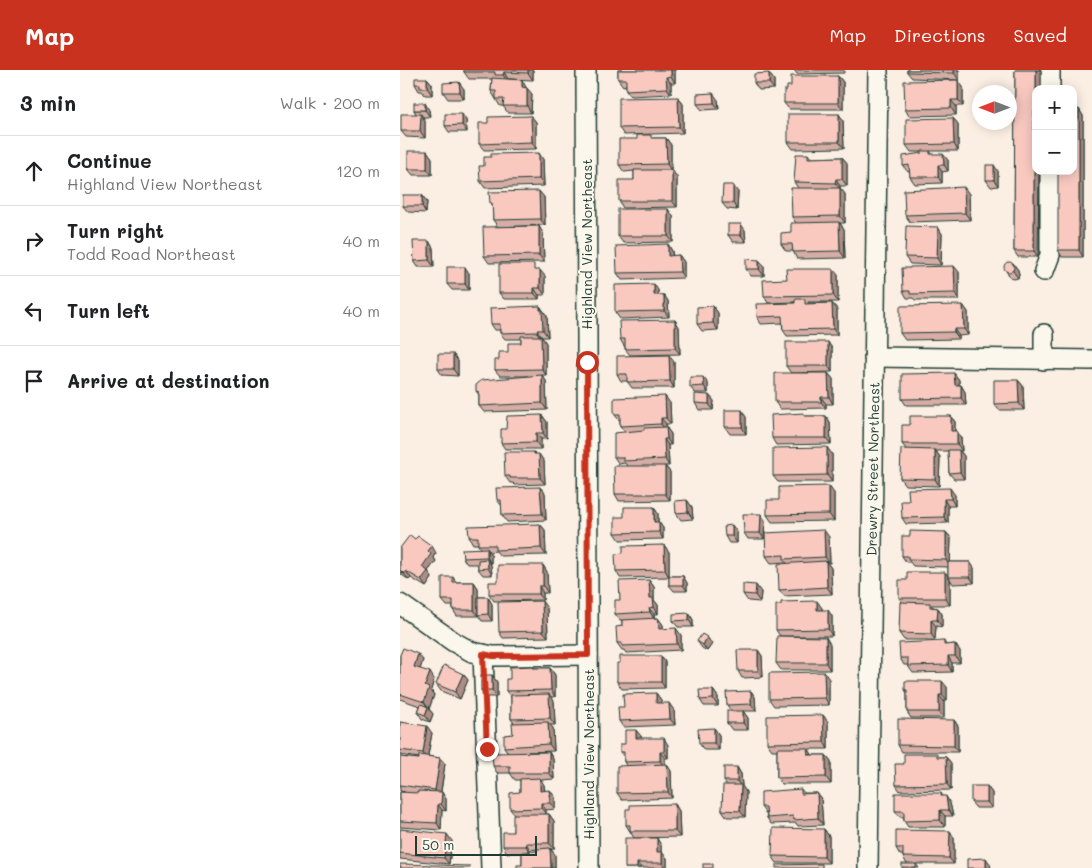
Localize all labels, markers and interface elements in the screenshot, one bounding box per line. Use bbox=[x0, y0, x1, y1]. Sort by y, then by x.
text: Map bbox=[25, 20, 74, 51]
text: Map bbox=[829, 23, 866, 47]
text: Directions bbox=[894, 23, 986, 47]
text: Saved bbox=[1014, 23, 1067, 47]
north arrow bbox=[972, 85, 1017, 130]
map controls bbox=[1032, 85, 1077, 175]
button: + bbox=[1032, 85, 1077, 130]
text: 3 min bbox=[20, 89, 76, 116]
text: Walk · 200 m bbox=[280, 92, 380, 113]
button: − bbox=[1032, 130, 1077, 175]
text: Continue bbox=[67, 148, 152, 173]
icon: ahead bbox=[20, 157, 48, 185]
street label: Highland View Northeast bbox=[577, 159, 596, 330]
text: 120 m bbox=[336, 160, 380, 181]
text: Highland View Northeast bbox=[67, 173, 262, 194]
text: Turn right bbox=[67, 218, 164, 243]
icon: right bbox=[20, 227, 48, 255]
text: 40 m bbox=[343, 230, 380, 251]
text: Todd Road Northeast bbox=[67, 243, 236, 264]
icon: left bbox=[20, 297, 48, 325]
text: Turn left bbox=[67, 298, 150, 323]
text: 40 m bbox=[343, 300, 380, 321]
route start bbox=[576, 351, 599, 374]
icon: arrive bbox=[20, 367, 48, 395]
text: Arrive at destination bbox=[67, 368, 270, 393]
street label: Drewry Street Northeast bbox=[861, 382, 884, 556]
street label: Highland View Northeast bbox=[579, 669, 598, 840]
route end bbox=[476, 738, 499, 761]
scale bar bbox=[415, 833, 538, 856]
text: 50 m bbox=[422, 835, 454, 854]

